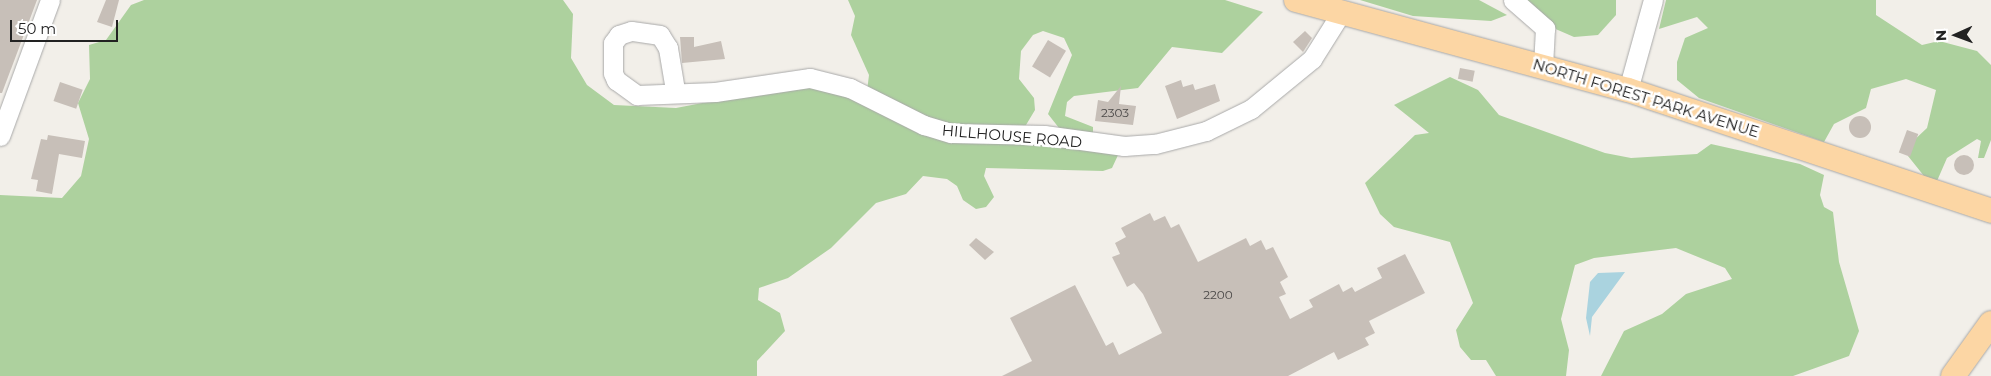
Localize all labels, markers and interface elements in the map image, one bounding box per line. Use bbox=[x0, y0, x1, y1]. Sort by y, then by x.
scale bar bbox=[12, 10, 120, 42]
north arrow bbox=[1931, 10, 1981, 60]
text: 50 m bbox=[18, 19, 56, 38]
text: N bbox=[1932, 30, 1950, 41]
street label: NORTH FOREST PARK AVENUE bbox=[1531, 55, 1761, 141]
house number: 2303 bbox=[1101, 106, 1129, 120]
street label: HILLHOUSE ROAD bbox=[941, 121, 1083, 151]
house number: 2200 bbox=[1203, 288, 1233, 302]

